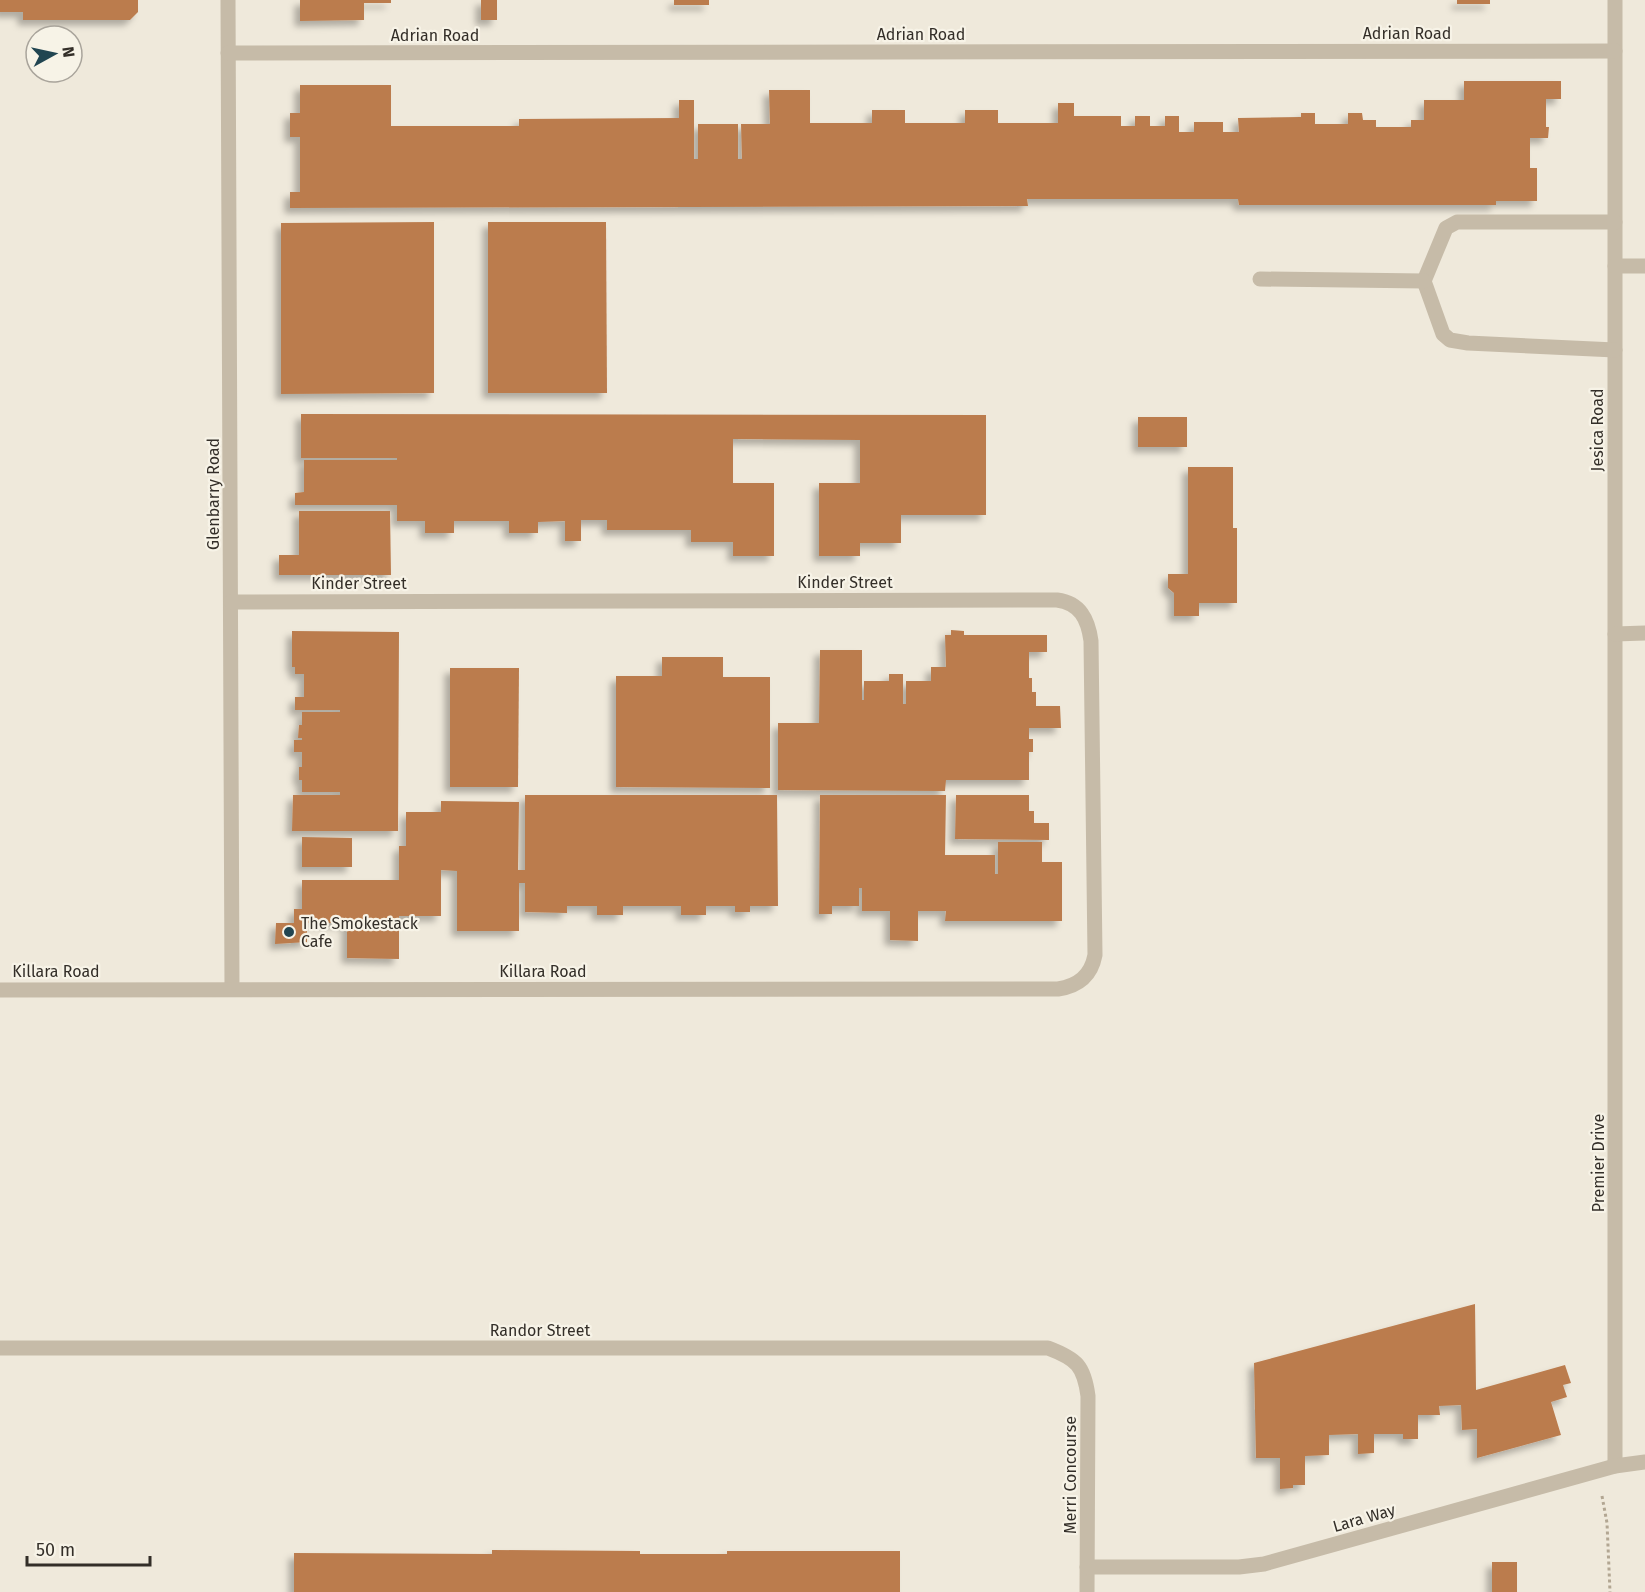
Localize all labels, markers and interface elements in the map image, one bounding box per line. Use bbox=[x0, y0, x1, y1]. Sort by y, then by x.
north arrow bbox=[24, 24, 84, 84]
street label: Adrian Road bbox=[1363, 24, 1451, 43]
street label: Adrian Road bbox=[877, 25, 965, 44]
street label: Adrian Road bbox=[391, 26, 479, 45]
text: N bbox=[58, 45, 79, 59]
street label: Jesica Road bbox=[1588, 389, 1607, 471]
street label: Glenbarry Road bbox=[204, 438, 223, 550]
street label: Kinder Street bbox=[797, 573, 893, 592]
street label: Kinder Street bbox=[311, 574, 407, 593]
place label: The Smokestack Cafe bbox=[301, 914, 419, 951]
marker: The Smokestack Cafe bbox=[282, 925, 296, 939]
street label: Killara Road bbox=[12, 962, 100, 981]
street label: Killara Road bbox=[499, 962, 587, 981]
street label: Premier Drive bbox=[1589, 1114, 1608, 1212]
street label: Randor Street bbox=[490, 1321, 590, 1340]
street label: Merri Concourse bbox=[1061, 1416, 1080, 1534]
street label: Lara Way bbox=[1331, 1500, 1398, 1536]
scale bar bbox=[27, 1529, 150, 1567]
text: 50 m bbox=[36, 1539, 75, 1561]

